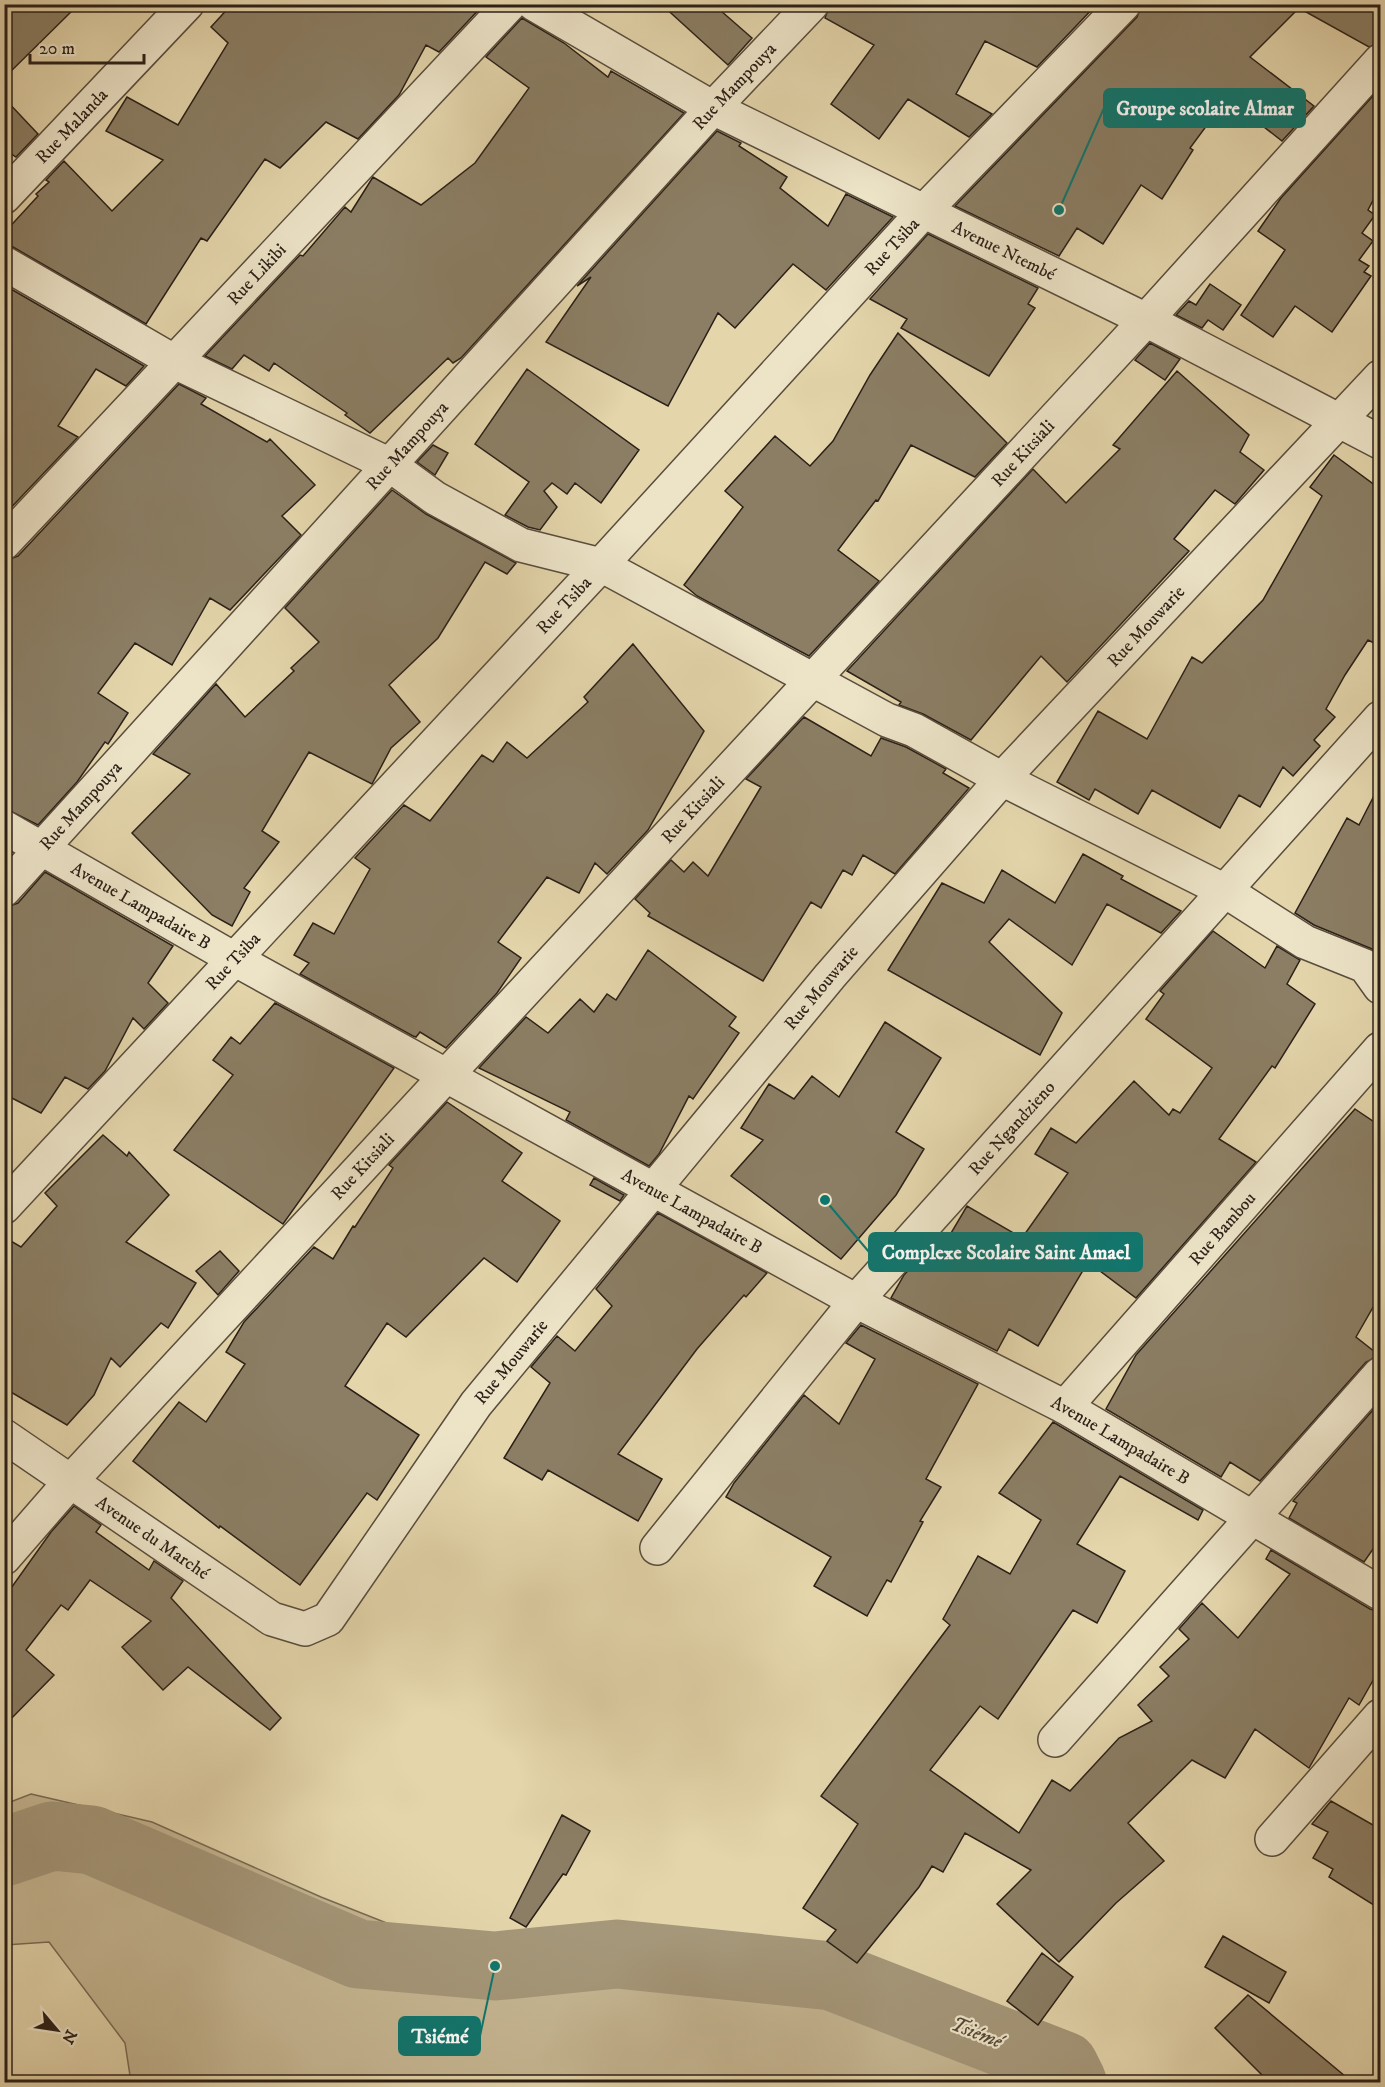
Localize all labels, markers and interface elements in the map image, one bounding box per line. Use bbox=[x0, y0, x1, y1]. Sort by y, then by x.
scale bar bbox=[30, 27, 144, 65]
text: 20 m bbox=[39, 38, 75, 60]
street label: Rue Mampouya bbox=[688, 38, 782, 135]
street label: Rue Malanda bbox=[31, 84, 113, 169]
callout: Groupe scolaire Almar bbox=[1104, 89, 1305, 127]
text: Groupe scolaire Almar bbox=[1116, 97, 1294, 122]
street label: Rue Tsiba bbox=[860, 213, 925, 281]
street label: Avenue Ntembé bbox=[948, 217, 1060, 286]
street label: Rue Likibi bbox=[223, 239, 291, 310]
street label: Rue Mampouya bbox=[362, 397, 454, 495]
street label: Rue Kitsiali bbox=[987, 416, 1060, 492]
street label: Rue Tsiba bbox=[532, 572, 597, 639]
street label: Rue Mouwarie bbox=[1103, 581, 1190, 672]
street label: Rue Mampouya bbox=[35, 757, 127, 855]
street label: Rue Kitsiali bbox=[657, 772, 730, 848]
street label: Avenue Lampadaire B bbox=[67, 858, 214, 955]
street label: Rue Tsiba bbox=[201, 928, 266, 995]
street label: Rue Mouwarie bbox=[780, 941, 864, 1035]
street label: Rue Ngandzieno bbox=[964, 1077, 1061, 1180]
street label: Rue Kitsiali bbox=[327, 1129, 400, 1205]
street label: Avenue Lampadaire B bbox=[617, 1164, 766, 1259]
street label: Rue Bambou bbox=[1185, 1188, 1261, 1270]
callout: Complexe Scolaire Saint Amael bbox=[869, 1233, 1142, 1271]
text: Complexe Scolaire Saint Amael bbox=[882, 1241, 1131, 1266]
street label: Rue Mouwarie bbox=[470, 1315, 553, 1409]
street label: Avenue Lampadaire B bbox=[1047, 1392, 1194, 1490]
street label: Avenue du Marché bbox=[91, 1492, 214, 1585]
north arrow bbox=[27, 2000, 87, 2060]
water label: Tsiémé bbox=[947, 2012, 1009, 2056]
callout: Tsiémé bbox=[399, 2017, 480, 2055]
text: Tsiémé bbox=[411, 2025, 469, 2050]
text: N bbox=[57, 2026, 81, 2047]

